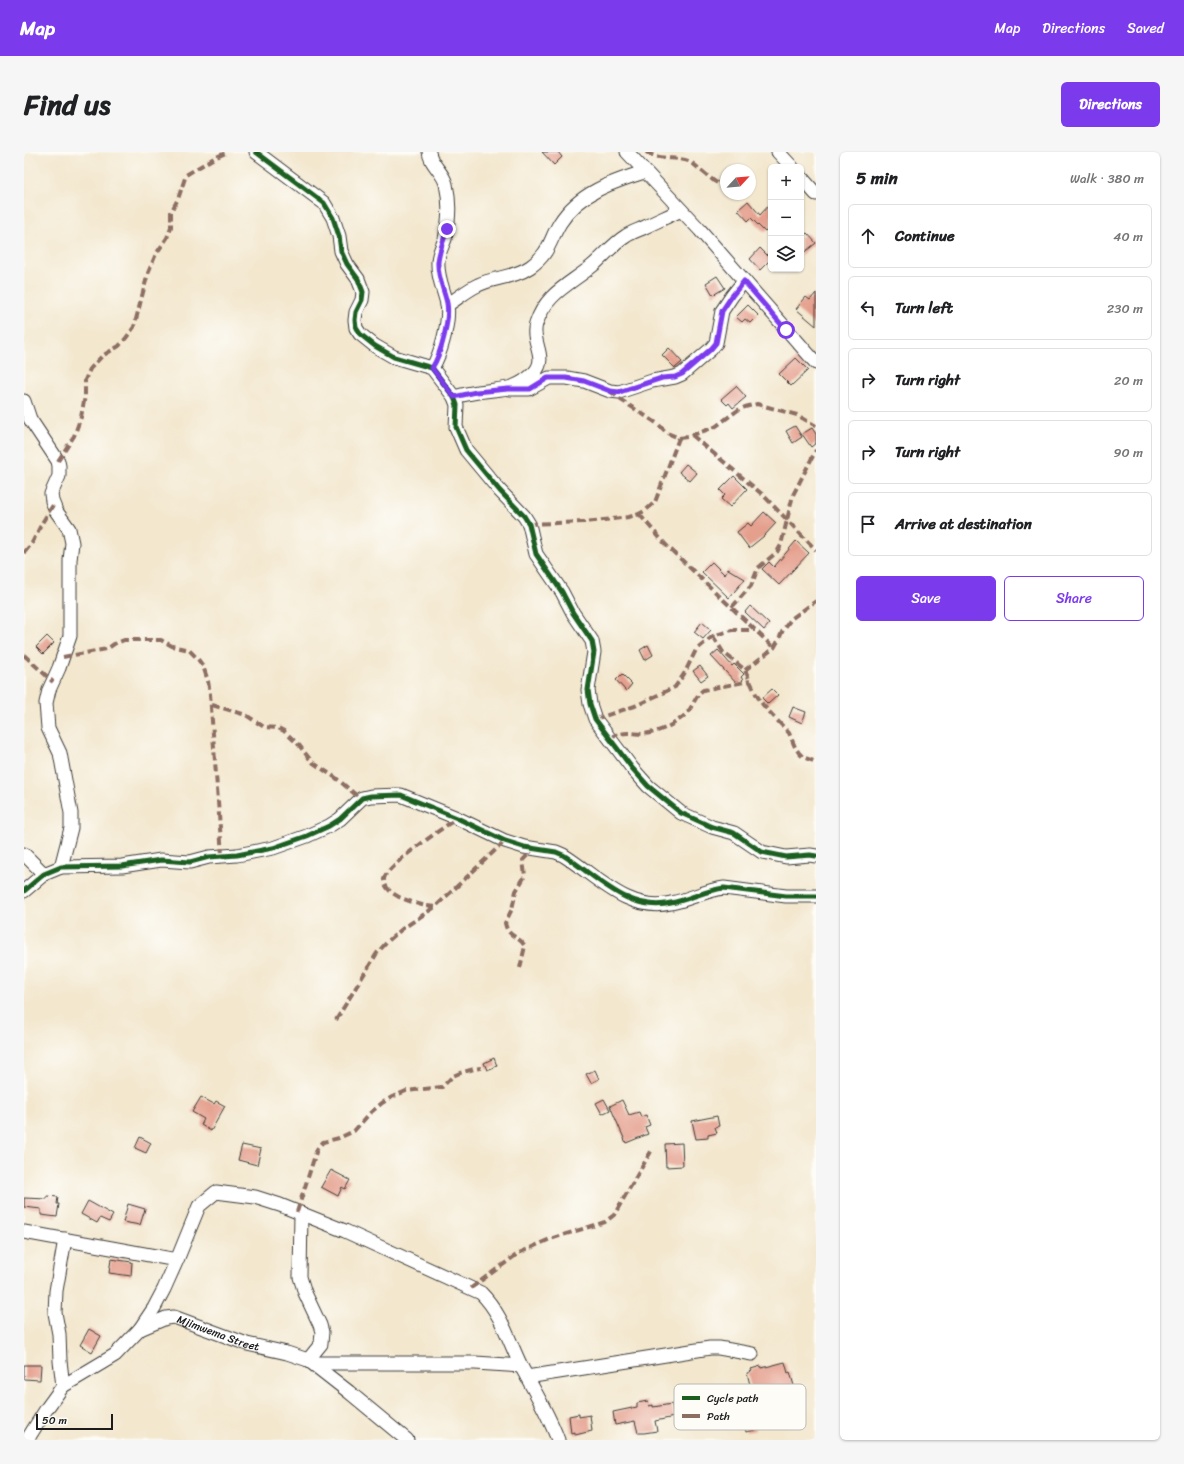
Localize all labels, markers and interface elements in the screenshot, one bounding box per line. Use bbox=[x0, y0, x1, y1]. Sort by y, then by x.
text: Map bbox=[20, 12, 55, 45]
text: Map bbox=[994, 16, 1020, 41]
text: Directions bbox=[1042, 16, 1105, 41]
text: Saved bbox=[1127, 16, 1164, 41]
text: Find us bbox=[24, 80, 111, 129]
button: Directions bbox=[1061, 82, 1160, 127]
text: 5 min bbox=[856, 163, 898, 193]
north arrow bbox=[720, 164, 756, 200]
map controls bbox=[768, 164, 804, 272]
button: + bbox=[768, 164, 804, 200]
text: Walk · 380 m bbox=[1070, 167, 1144, 190]
button: − bbox=[768, 200, 804, 236]
route end bbox=[438, 220, 456, 238]
text: Continue bbox=[895, 223, 955, 249]
icon: ahead bbox=[857, 225, 879, 247]
text: 40 m bbox=[1113, 225, 1143, 248]
button: layers bbox=[768, 236, 804, 272]
text: Turn left bbox=[895, 295, 953, 321]
icon: left bbox=[857, 297, 879, 319]
text: 230 m bbox=[1107, 297, 1143, 320]
route start bbox=[777, 321, 795, 339]
text: Turn right bbox=[895, 367, 960, 393]
icon: right bbox=[857, 369, 879, 391]
text: 20 m bbox=[1114, 369, 1143, 392]
text: Turn right bbox=[895, 439, 960, 465]
icon: right bbox=[857, 441, 879, 463]
text: 90 m bbox=[1113, 441, 1143, 464]
text: Arrive at destination bbox=[895, 511, 1032, 537]
icon: arrive bbox=[857, 513, 879, 535]
button: Save bbox=[856, 576, 996, 621]
button: Share bbox=[1004, 576, 1144, 621]
street label: Mjimwema Street bbox=[174, 1309, 262, 1356]
legend bbox=[674, 1384, 806, 1430]
text: Cycle path bbox=[707, 1389, 759, 1408]
text: Path bbox=[707, 1407, 730, 1426]
text: 50 m bbox=[42, 1411, 67, 1430]
scale bar bbox=[36, 1412, 113, 1431]

